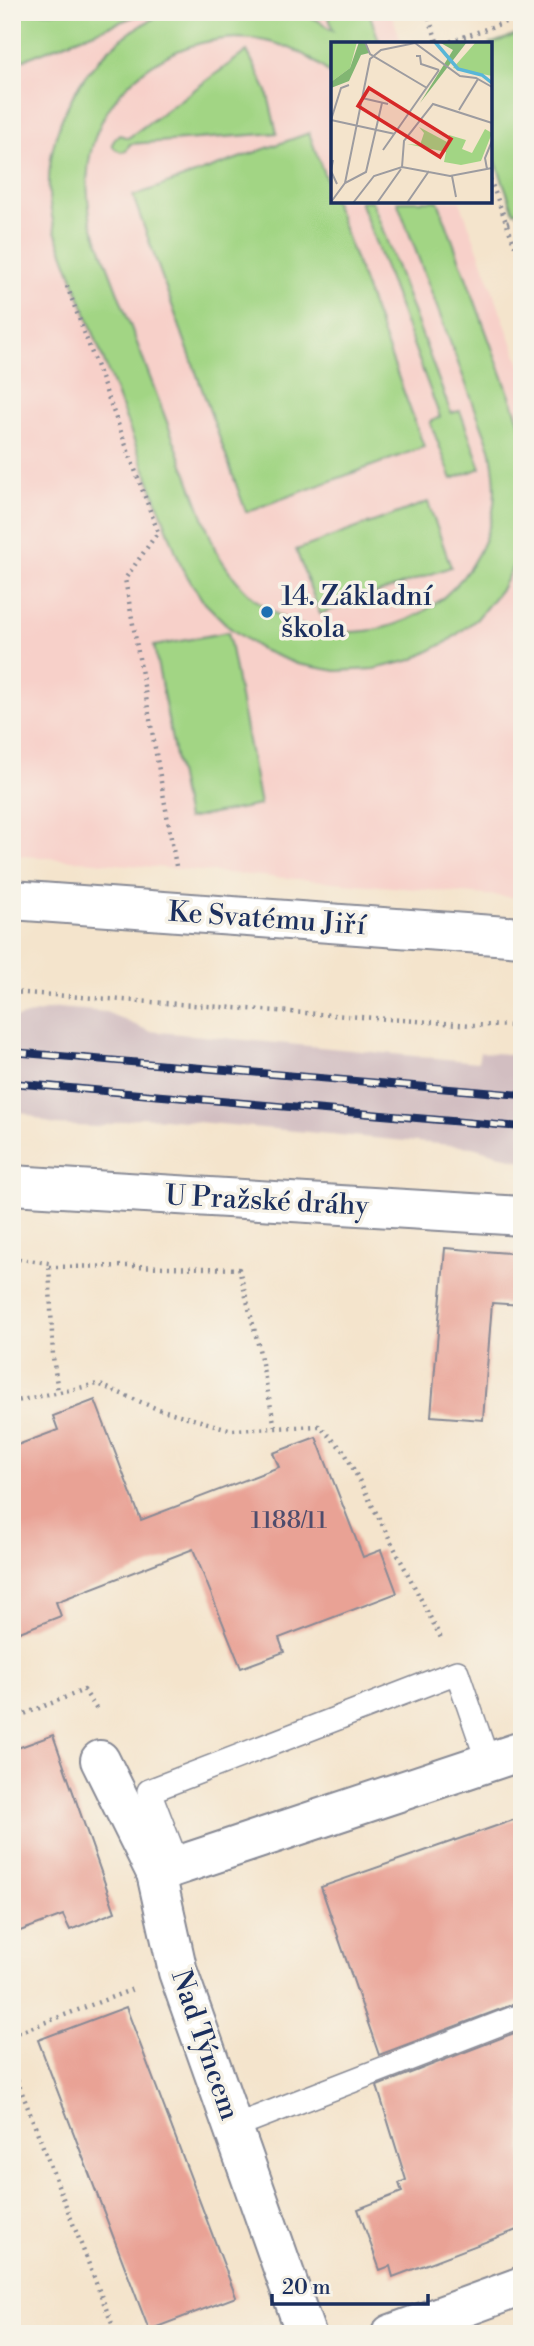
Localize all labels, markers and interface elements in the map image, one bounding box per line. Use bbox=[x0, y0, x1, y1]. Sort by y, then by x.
inset map bbox=[331, 42, 492, 203]
place label: 14. Základní škola bbox=[281, 579, 434, 646]
marker: 14. Základní škola bbox=[259, 604, 275, 620]
street label: Ke Svatému Jiří bbox=[167, 895, 369, 943]
street label: U Pražské dráhy bbox=[164, 1178, 370, 1224]
house number: 1188/11 bbox=[251, 1506, 328, 1536]
street label: Nad Týncem bbox=[163, 1965, 247, 2125]
scale bar bbox=[272, 2262, 427, 2306]
text: 20 m bbox=[282, 2275, 331, 2301]

